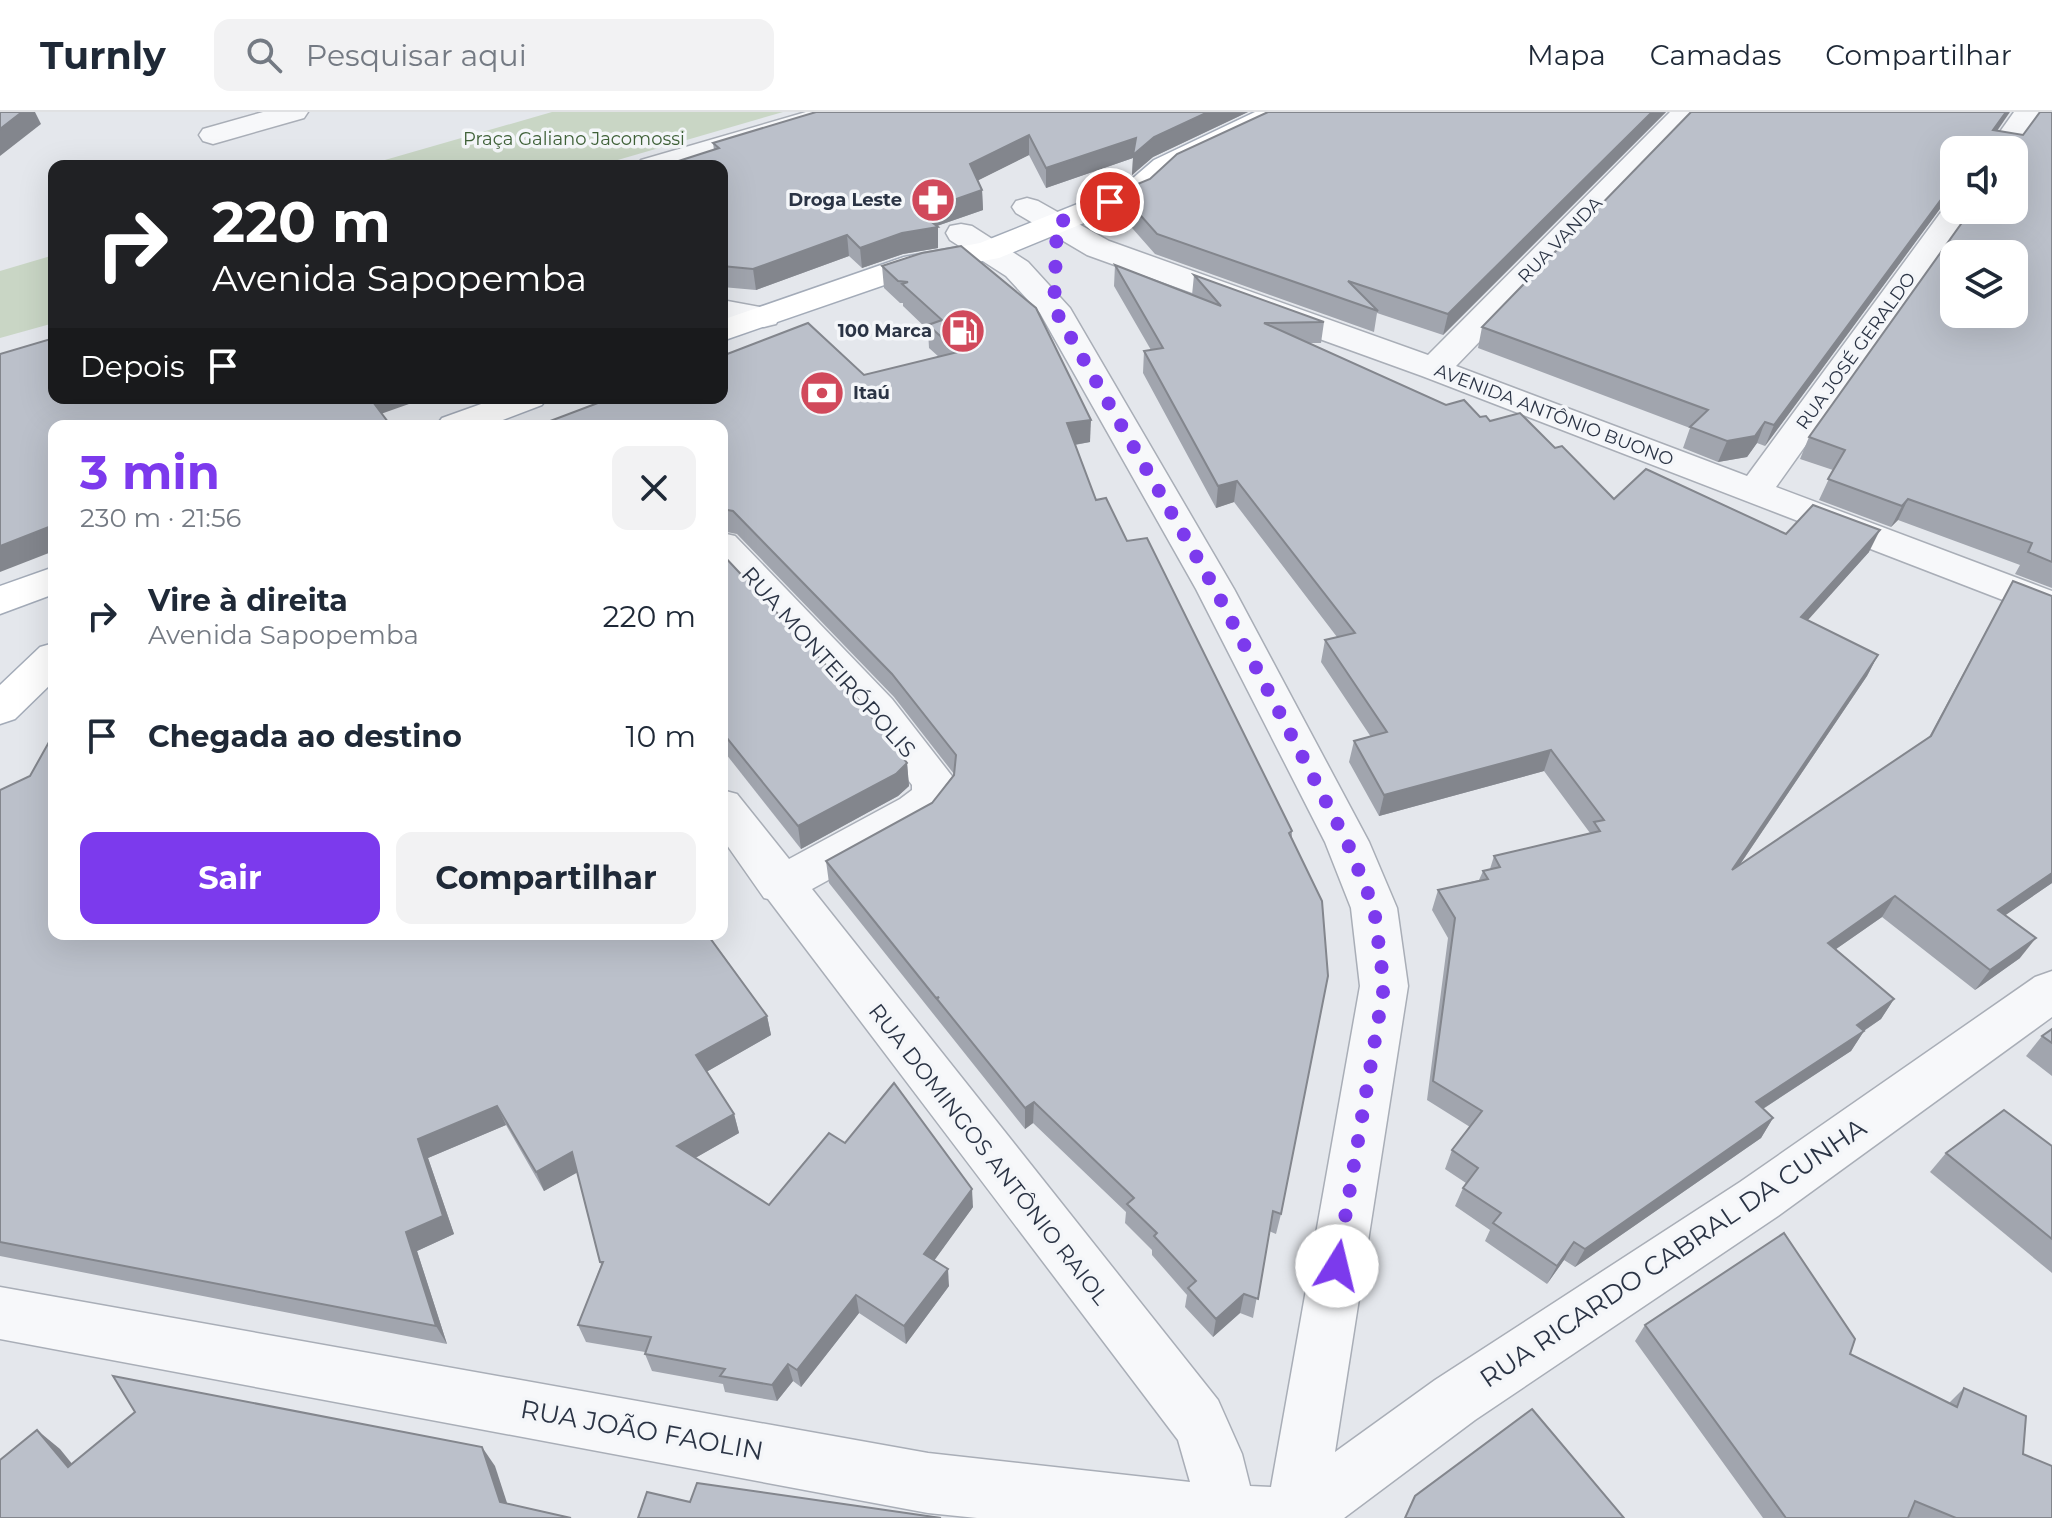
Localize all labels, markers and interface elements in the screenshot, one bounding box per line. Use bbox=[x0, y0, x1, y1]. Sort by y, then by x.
search box bbox=[214, 19, 774, 91]
text: Turnly bbox=[40, 32, 166, 79]
icon: search bbox=[242, 33, 286, 77]
text: Pesquisar aqui bbox=[306, 37, 527, 74]
text: Mapa bbox=[1527, 38, 1606, 72]
text: Camadas bbox=[1650, 38, 1781, 72]
text: Compartilhar bbox=[1825, 38, 2012, 72]
park label: Praça Galiano Jacomossi bbox=[463, 128, 685, 150]
map controls bbox=[1940, 136, 2028, 328]
button: sound bbox=[1940, 136, 2028, 224]
pin bbox=[1076, 168, 1144, 236]
pharmacy icon: Droga Leste bbox=[909, 176, 957, 224]
icon: arrive bbox=[1088, 180, 1132, 224]
text: 220 m bbox=[212, 188, 391, 256]
place label: Droga Leste bbox=[788, 189, 902, 211]
icon: right bbox=[80, 192, 184, 296]
street label: RUA VANDA bbox=[1513, 192, 1607, 288]
button: layers bbox=[1940, 240, 2028, 328]
text: Avenida Sapopemba bbox=[212, 256, 587, 300]
street label: RUA JOSÉ GERALDO bbox=[1792, 268, 1920, 434]
fuel station icon: 100 Marca bbox=[939, 307, 987, 355]
place label: 100 Marca bbox=[838, 320, 932, 342]
icon: arrive bbox=[201, 344, 245, 388]
text: Depois bbox=[80, 348, 185, 385]
street label: AVENIDA ANTÔNIO BUONO bbox=[1431, 359, 1677, 471]
bank icon: Itaú bbox=[798, 369, 846, 417]
place label: Itaú bbox=[853, 382, 890, 404]
text: 3 min bbox=[80, 443, 220, 501]
button: close bbox=[612, 446, 696, 530]
text: 230 m · 21:56 bbox=[80, 502, 241, 534]
street label: RUA MONTEIRÓPOLIS bbox=[736, 561, 922, 763]
text: Vire à direita bbox=[148, 582, 348, 619]
icon: right bbox=[80, 594, 124, 638]
text: 220 m bbox=[602, 598, 696, 635]
text: Avenida Sapopemba bbox=[148, 619, 419, 651]
icon: arrive bbox=[80, 714, 124, 758]
text: Chegada ao destino bbox=[148, 718, 462, 755]
text: 10 m bbox=[626, 718, 696, 755]
button: Sair bbox=[80, 832, 380, 924]
button: Compartilhar bbox=[396, 832, 696, 924]
street label: RUA DOMINGOS ANTÔNIO RAIOL bbox=[863, 998, 1115, 1310]
street label: RUA RICARDO CABRAL DA CUNHA bbox=[1474, 1111, 1873, 1395]
position arrow bbox=[1295, 1224, 1379, 1308]
street label: RUA JOÃO FAOLIN bbox=[518, 1393, 766, 1467]

